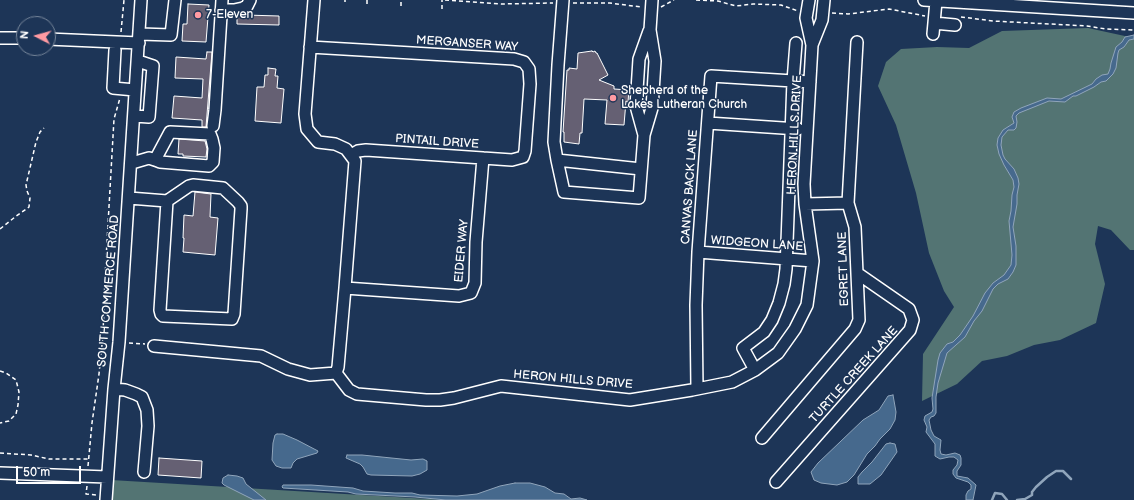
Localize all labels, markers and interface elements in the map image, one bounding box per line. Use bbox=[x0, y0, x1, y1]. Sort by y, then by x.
place label: 7-Eleven bbox=[206, 8, 253, 22]
marker: 7-Eleven bbox=[193, 10, 203, 20]
north arrow bbox=[16, 16, 56, 56]
text: N bbox=[18, 30, 31, 40]
street label: MERGANSER WAY bbox=[416, 33, 518, 55]
street label: HERON HILLS DRIVE bbox=[785, 75, 805, 195]
place label: Shepherd of the Lakes Lutheran Church bbox=[621, 84, 747, 112]
marker: Shepherd of the Lakes Lutheran Church bbox=[608, 93, 618, 103]
street label: CANVAS BACK LANE bbox=[679, 129, 701, 245]
street label: PINTAIL DRIVE bbox=[395, 132, 479, 152]
street label: SOUTH COMMERCE ROAD bbox=[95, 215, 123, 367]
street label: EIDER WAY bbox=[452, 219, 472, 283]
street label: EGRET LANE bbox=[835, 231, 853, 307]
street label: WIDGEON LANE bbox=[710, 234, 804, 254]
street label: TURTLE CREEK LANE bbox=[807, 324, 901, 426]
street label: HERON HILLS DRIVE bbox=[513, 368, 633, 392]
scale bar bbox=[18, 458, 83, 484]
text: 50 m bbox=[23, 465, 50, 480]

